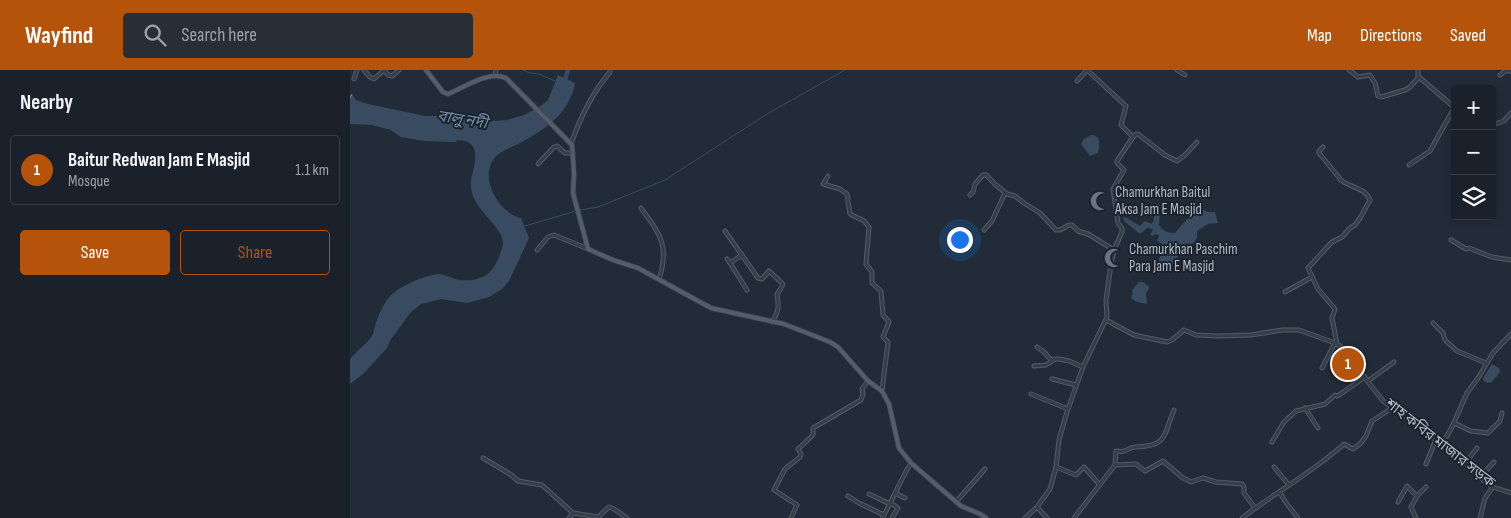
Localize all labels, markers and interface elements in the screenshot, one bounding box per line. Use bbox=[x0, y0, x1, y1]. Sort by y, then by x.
search box bbox=[123, 13, 473, 58]
text: Wayfind bbox=[25, 21, 93, 50]
icon: search bbox=[141, 21, 169, 49]
text: Search here bbox=[181, 24, 257, 47]
text: Map bbox=[1307, 25, 1332, 46]
text: Directions bbox=[1360, 25, 1422, 46]
text: Saved bbox=[1450, 25, 1486, 46]
map controls bbox=[1451, 85, 1496, 220]
button: + bbox=[1451, 85, 1496, 130]
text: Nearby bbox=[20, 90, 73, 115]
water label: বালু নদী bbox=[435, 106, 491, 134]
button: − bbox=[1451, 130, 1496, 175]
text: Baitur Redwan Jam E Masjid bbox=[68, 149, 250, 172]
text: 1 bbox=[34, 161, 40, 180]
text: 1.1 km bbox=[295, 161, 329, 180]
text: Mosque bbox=[68, 172, 110, 191]
button: layers bbox=[1451, 175, 1496, 220]
place label: Chamurkhan Baitul Aksa Jam E Masjid bbox=[1114, 183, 1210, 219]
mosque icon: Chamurkhan Baitul Aksa Jam E Masjid bbox=[1089, 190, 1111, 212]
your location bbox=[947, 227, 973, 253]
button: Save bbox=[20, 230, 170, 275]
button: Share bbox=[180, 230, 330, 275]
place label: Chamurkhan Paschim Para Jam E Masjid bbox=[1129, 240, 1238, 276]
mosque icon: Chamurkhan Paschim Para Jam E Masjid bbox=[1103, 247, 1125, 269]
pin: 1 bbox=[1332, 345, 1364, 383]
street label: শাহ কবির মাজার সড়ক bbox=[1380, 393, 1500, 492]

